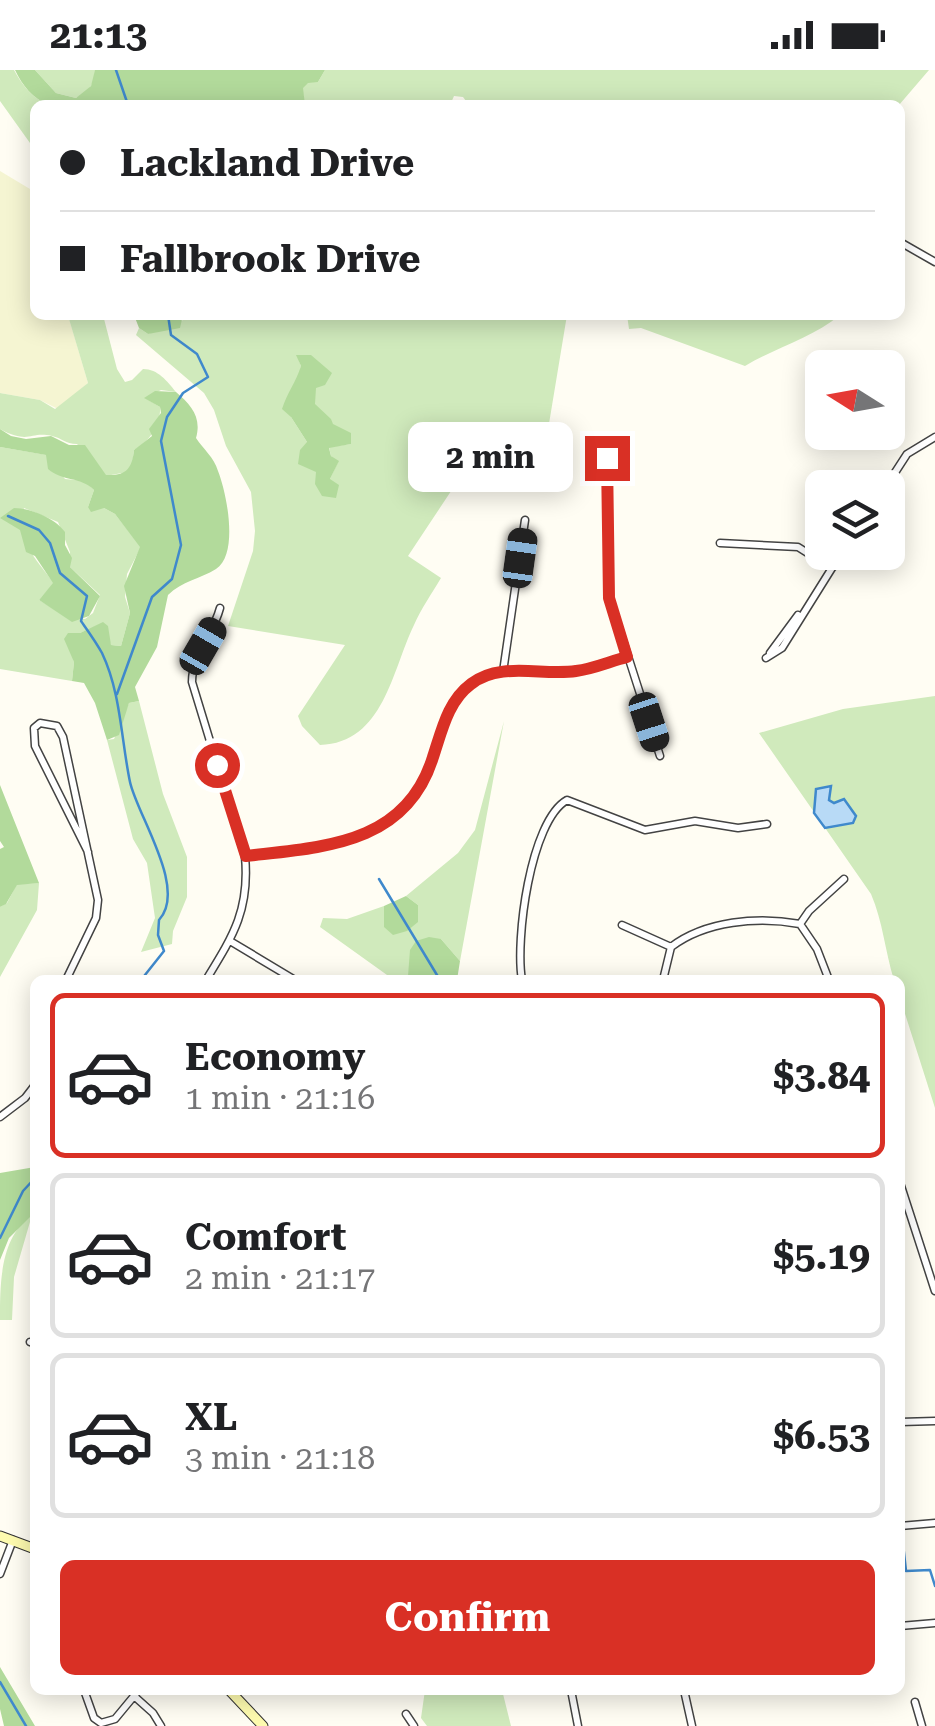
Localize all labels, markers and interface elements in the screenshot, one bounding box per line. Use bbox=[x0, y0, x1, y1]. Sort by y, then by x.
text: 21:13 bbox=[50, 13, 147, 57]
text: Lackland Drive bbox=[120, 141, 414, 185]
text: Fallbrook Drive bbox=[120, 237, 421, 281]
north arrow bbox=[805, 350, 905, 450]
map controls bbox=[805, 350, 905, 570]
callout: 2 min bbox=[407, 423, 572, 493]
route end bbox=[585, 436, 630, 481]
text: 2 min bbox=[446, 438, 535, 476]
button: layers bbox=[805, 470, 905, 570]
car bbox=[501, 526, 539, 590]
car bbox=[175, 613, 231, 679]
car bbox=[625, 689, 673, 755]
route start bbox=[195, 743, 240, 788]
icon: car bbox=[65, 1031, 155, 1121]
text: Economy bbox=[185, 1035, 365, 1079]
text: $3.84 bbox=[773, 1054, 870, 1098]
text: 1 min · 21:16 bbox=[185, 1079, 375, 1117]
icon: car bbox=[65, 1211, 155, 1301]
text: Comfort bbox=[185, 1215, 346, 1259]
text: $5.19 bbox=[773, 1234, 870, 1278]
text: 2 min · 21:17 bbox=[185, 1259, 375, 1297]
icon: car bbox=[65, 1391, 155, 1481]
text: XL bbox=[185, 1395, 237, 1439]
text: $6.53 bbox=[773, 1414, 870, 1458]
text: 3 min · 21:18 bbox=[185, 1439, 375, 1477]
button: Confirm bbox=[60, 1560, 875, 1675]

